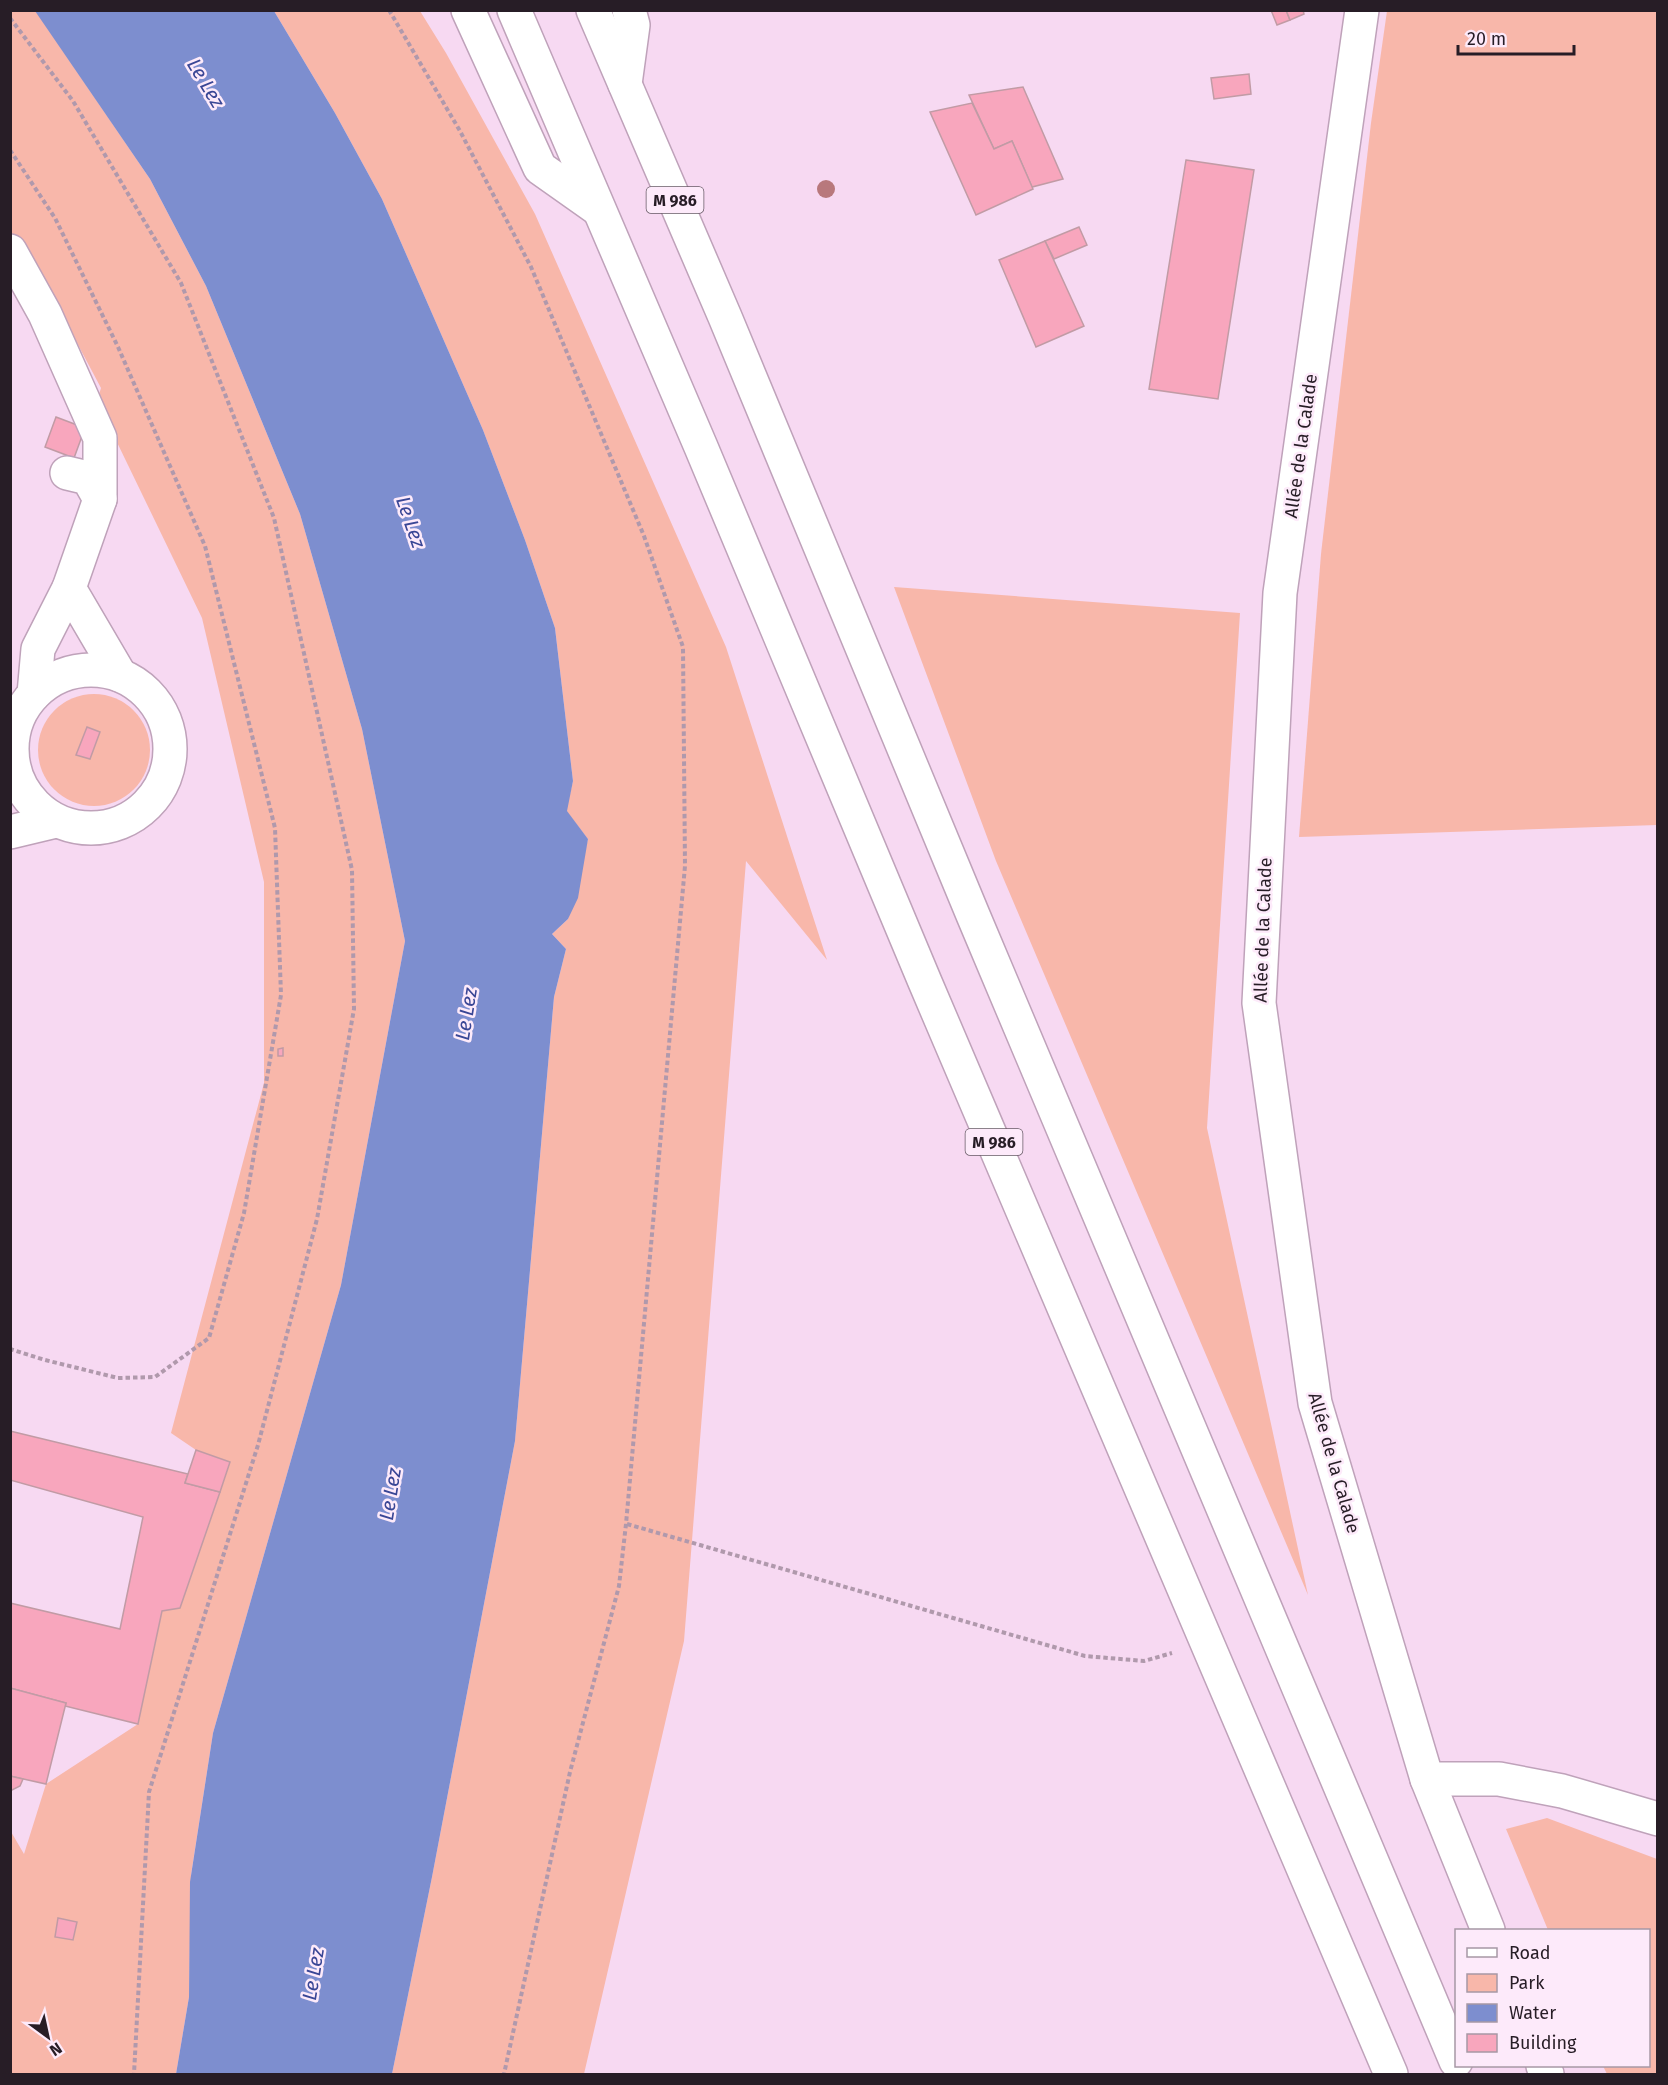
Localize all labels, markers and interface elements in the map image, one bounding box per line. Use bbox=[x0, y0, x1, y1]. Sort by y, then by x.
scale bar bbox=[1458, 18, 1574, 56]
text: 20 m bbox=[1467, 28, 1506, 50]
water label: Le Lez bbox=[182, 54, 230, 112]
road number: M 986 bbox=[646, 187, 704, 213]
street label: Allée de la Calade bbox=[1280, 373, 1322, 519]
water label: Le Lez bbox=[391, 493, 431, 551]
street label: Allée de la Calade bbox=[1249, 857, 1277, 1003]
water label: Le Lez bbox=[450, 986, 482, 1042]
road number: M 986 bbox=[966, 1129, 1022, 1155]
street label: Allée de la Calade bbox=[1303, 1390, 1365, 1536]
water label: Le Lez bbox=[374, 1466, 406, 1522]
legend bbox=[1455, 1929, 1650, 2067]
text: Road bbox=[1509, 1942, 1551, 1964]
water label: Le Lez bbox=[297, 1946, 329, 2002]
text: Park bbox=[1509, 1972, 1545, 1994]
text: Water bbox=[1509, 2002, 1556, 2024]
north arrow bbox=[18, 2007, 78, 2067]
text: Building bbox=[1509, 2032, 1577, 2054]
text: N bbox=[46, 2038, 66, 2060]

